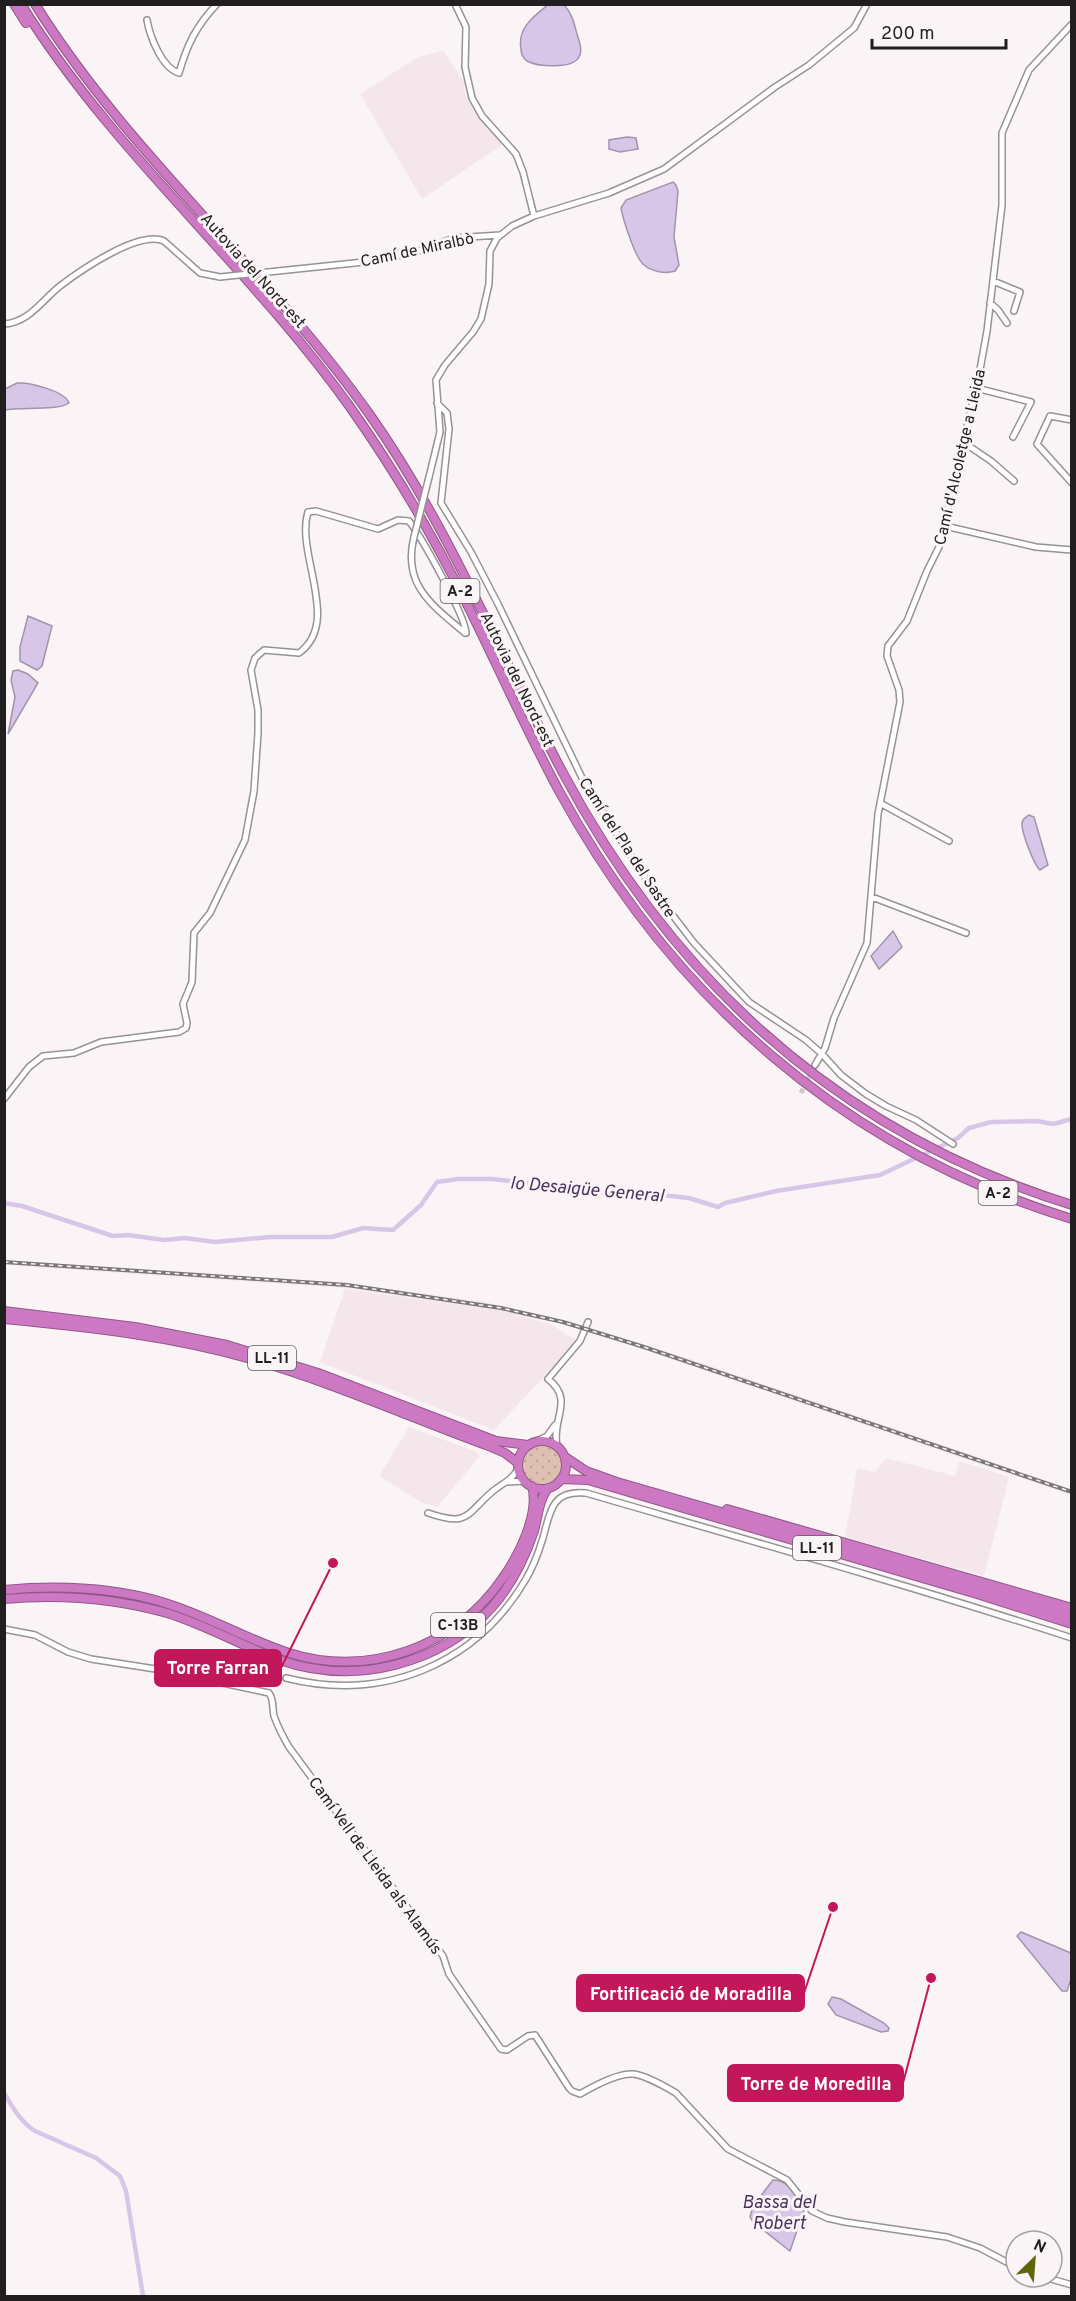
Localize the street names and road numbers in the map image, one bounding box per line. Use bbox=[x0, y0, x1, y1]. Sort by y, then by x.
street label: Autovia del Nord-est bbox=[196, 210, 309, 333]
street label: Camí de Miralbò bbox=[359, 229, 476, 273]
street label: Camí d'Alcoletge a Lleida bbox=[931, 367, 991, 547]
road number: A-2 bbox=[440, 579, 480, 603]
street label: Autovia del Nord-est bbox=[475, 609, 558, 751]
street label: Camí del Pla del Sastre bbox=[574, 774, 679, 922]
road number: A-2 bbox=[978, 1181, 1018, 1205]
road number: LL-11 bbox=[248, 1346, 296, 1370]
road number: LL-11 bbox=[793, 1536, 841, 1560]
road number: C-13B bbox=[431, 1613, 485, 1637]
street label: Camí Vell de Lleida als Alamús bbox=[303, 1773, 446, 1959]

